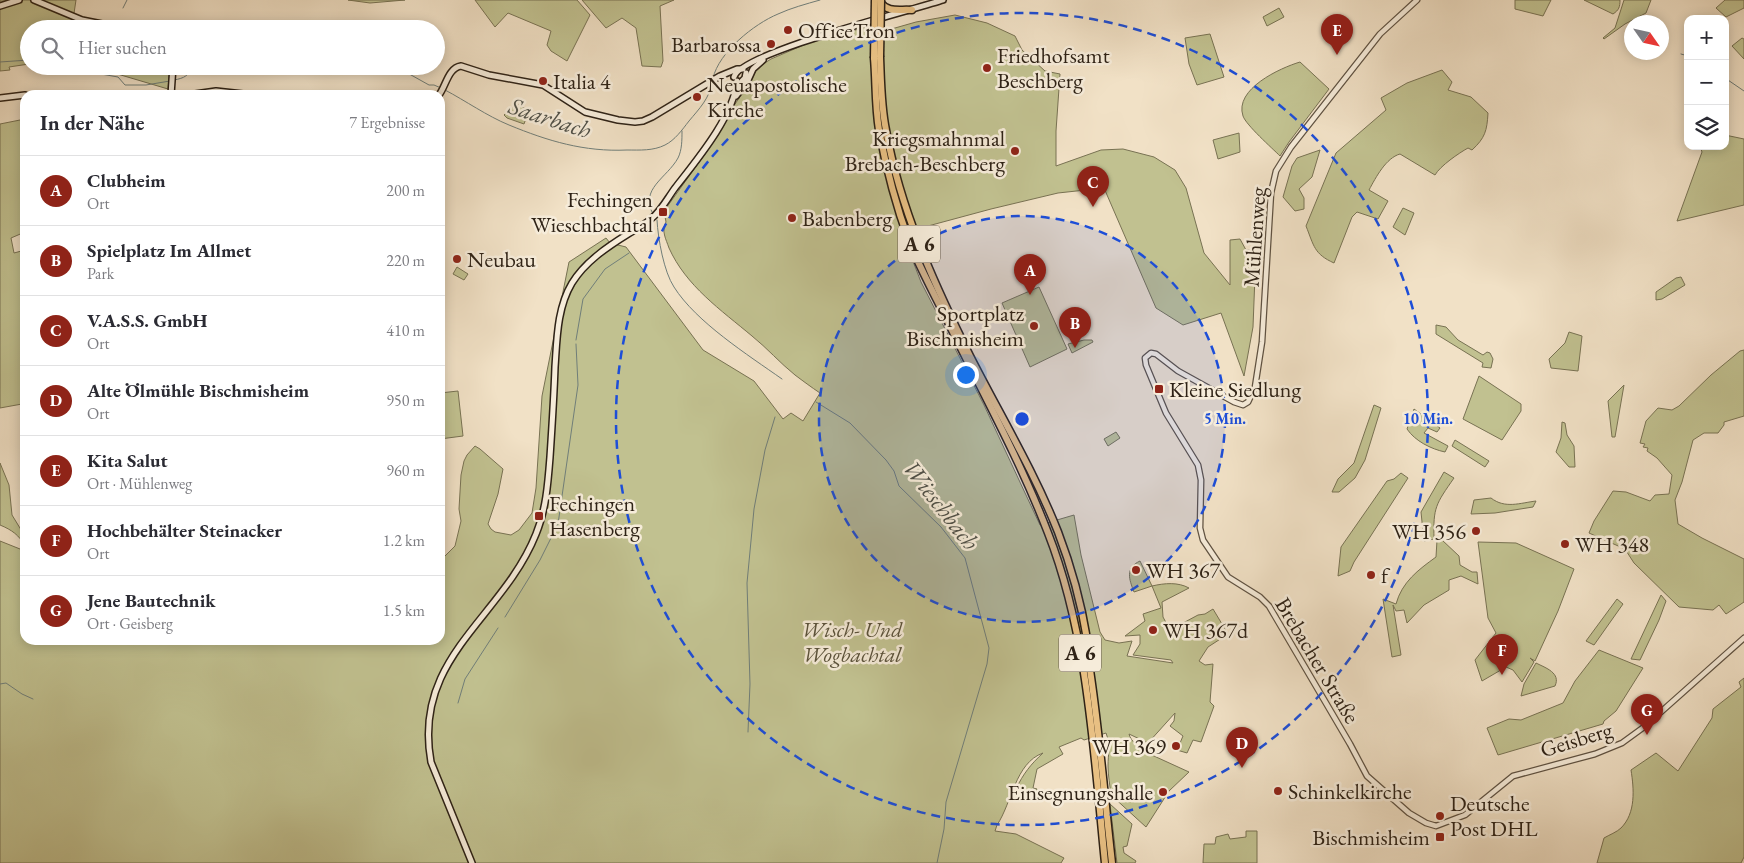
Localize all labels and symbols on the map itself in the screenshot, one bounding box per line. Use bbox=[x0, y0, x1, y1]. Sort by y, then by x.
pin: E bbox=[1321, 14, 1353, 55]
north arrow bbox=[1624, 15, 1669, 60]
place label: OfficeTron bbox=[798, 16, 896, 45]
marker: OfficeTron bbox=[782, 24, 794, 36]
place label: Barbarossa bbox=[671, 30, 761, 59]
marker: Barbarossa bbox=[765, 38, 777, 50]
place label: Friedhofsamt Beschberg bbox=[997, 41, 1110, 95]
marker: Friedhofsamt Beschberg bbox=[981, 62, 993, 74]
place label: Italia 4 bbox=[553, 67, 611, 96]
place label: Neuapostolische Kirche bbox=[707, 70, 847, 124]
marker: Italia 4 bbox=[537, 75, 549, 87]
water label: Saarbach bbox=[504, 89, 595, 145]
marker: Neuapostolische Kirche bbox=[691, 91, 703, 103]
place label: Kriegsmahnmal Brebach-Beschberg bbox=[844, 124, 1005, 178]
marker: Kriegsmahnmal Brebach-Beschberg bbox=[1009, 145, 1021, 157]
pin: C bbox=[1077, 166, 1109, 207]
place label: Fechingen Wieschbachtal bbox=[531, 185, 653, 239]
street label: Mühlenweg bbox=[1237, 186, 1272, 288]
place label: Babenberg bbox=[802, 204, 892, 233]
marker: Fechingen Wieschbachtal bbox=[657, 206, 669, 218]
marker: Babenberg bbox=[786, 212, 798, 224]
road number: A 6 bbox=[898, 225, 940, 262]
place label: Neubau bbox=[467, 245, 536, 274]
marker: Neubau bbox=[451, 253, 463, 265]
pin: A bbox=[1014, 254, 1046, 295]
place label: Sportplatz Bischmisheim bbox=[906, 299, 1025, 353]
pin: B bbox=[1059, 307, 1091, 348]
marker: Sportplatz Bischmisheim bbox=[1028, 320, 1040, 332]
your location bbox=[953, 362, 979, 388]
place label: Kleine Siedlung bbox=[1169, 375, 1301, 404]
marker: Kleine Siedlung bbox=[1153, 383, 1165, 395]
text: 5 Min. bbox=[1204, 409, 1246, 428]
text: 10 Min. bbox=[1403, 409, 1453, 428]
centre of rings bbox=[1013, 410, 1031, 428]
water label: Wieschbach bbox=[897, 453, 986, 556]
place label: Fechingen Hasenberg bbox=[549, 489, 640, 543]
marker: Fechingen Hasenberg bbox=[533, 510, 545, 522]
place label: WH 356 bbox=[1392, 517, 1466, 546]
marker: WH 356 bbox=[1470, 525, 1482, 537]
place label: WH 348 bbox=[1575, 530, 1649, 559]
marker: WH 348 bbox=[1559, 538, 1571, 550]
place label: WH 367 bbox=[1146, 556, 1220, 585]
place label: f bbox=[1381, 561, 1391, 590]
marker: WH 367 bbox=[1130, 564, 1142, 576]
marker: f bbox=[1365, 569, 1377, 581]
street label: Brebacher Straße bbox=[1269, 592, 1367, 729]
park label: Wisch- Und Wogbachtal bbox=[801, 615, 903, 669]
place label: WH 367d bbox=[1163, 616, 1249, 645]
marker: WH 367d bbox=[1147, 624, 1159, 636]
road number: A 6 bbox=[1059, 634, 1101, 671]
pin: F bbox=[1486, 634, 1518, 675]
pin: G bbox=[1631, 694, 1663, 735]
street label: Geisberg bbox=[1537, 715, 1616, 764]
pin: D bbox=[1226, 727, 1258, 768]
place label: WH 369 bbox=[1092, 732, 1166, 761]
marker: WH 369 bbox=[1170, 740, 1182, 752]
place label: Schinkelkirche bbox=[1288, 777, 1412, 806]
place label: Einsegnungshalle bbox=[1008, 778, 1153, 807]
marker: Schinkelkirche bbox=[1272, 785, 1284, 797]
marker: Einsegnungshalle bbox=[1157, 786, 1169, 798]
place label: Deutsche Post DHL bbox=[1450, 789, 1538, 843]
marker: Deutsche Post DHL bbox=[1434, 810, 1446, 822]
place label: Bischmisheim bbox=[1312, 823, 1430, 852]
marker: Bischmisheim bbox=[1434, 831, 1446, 843]

